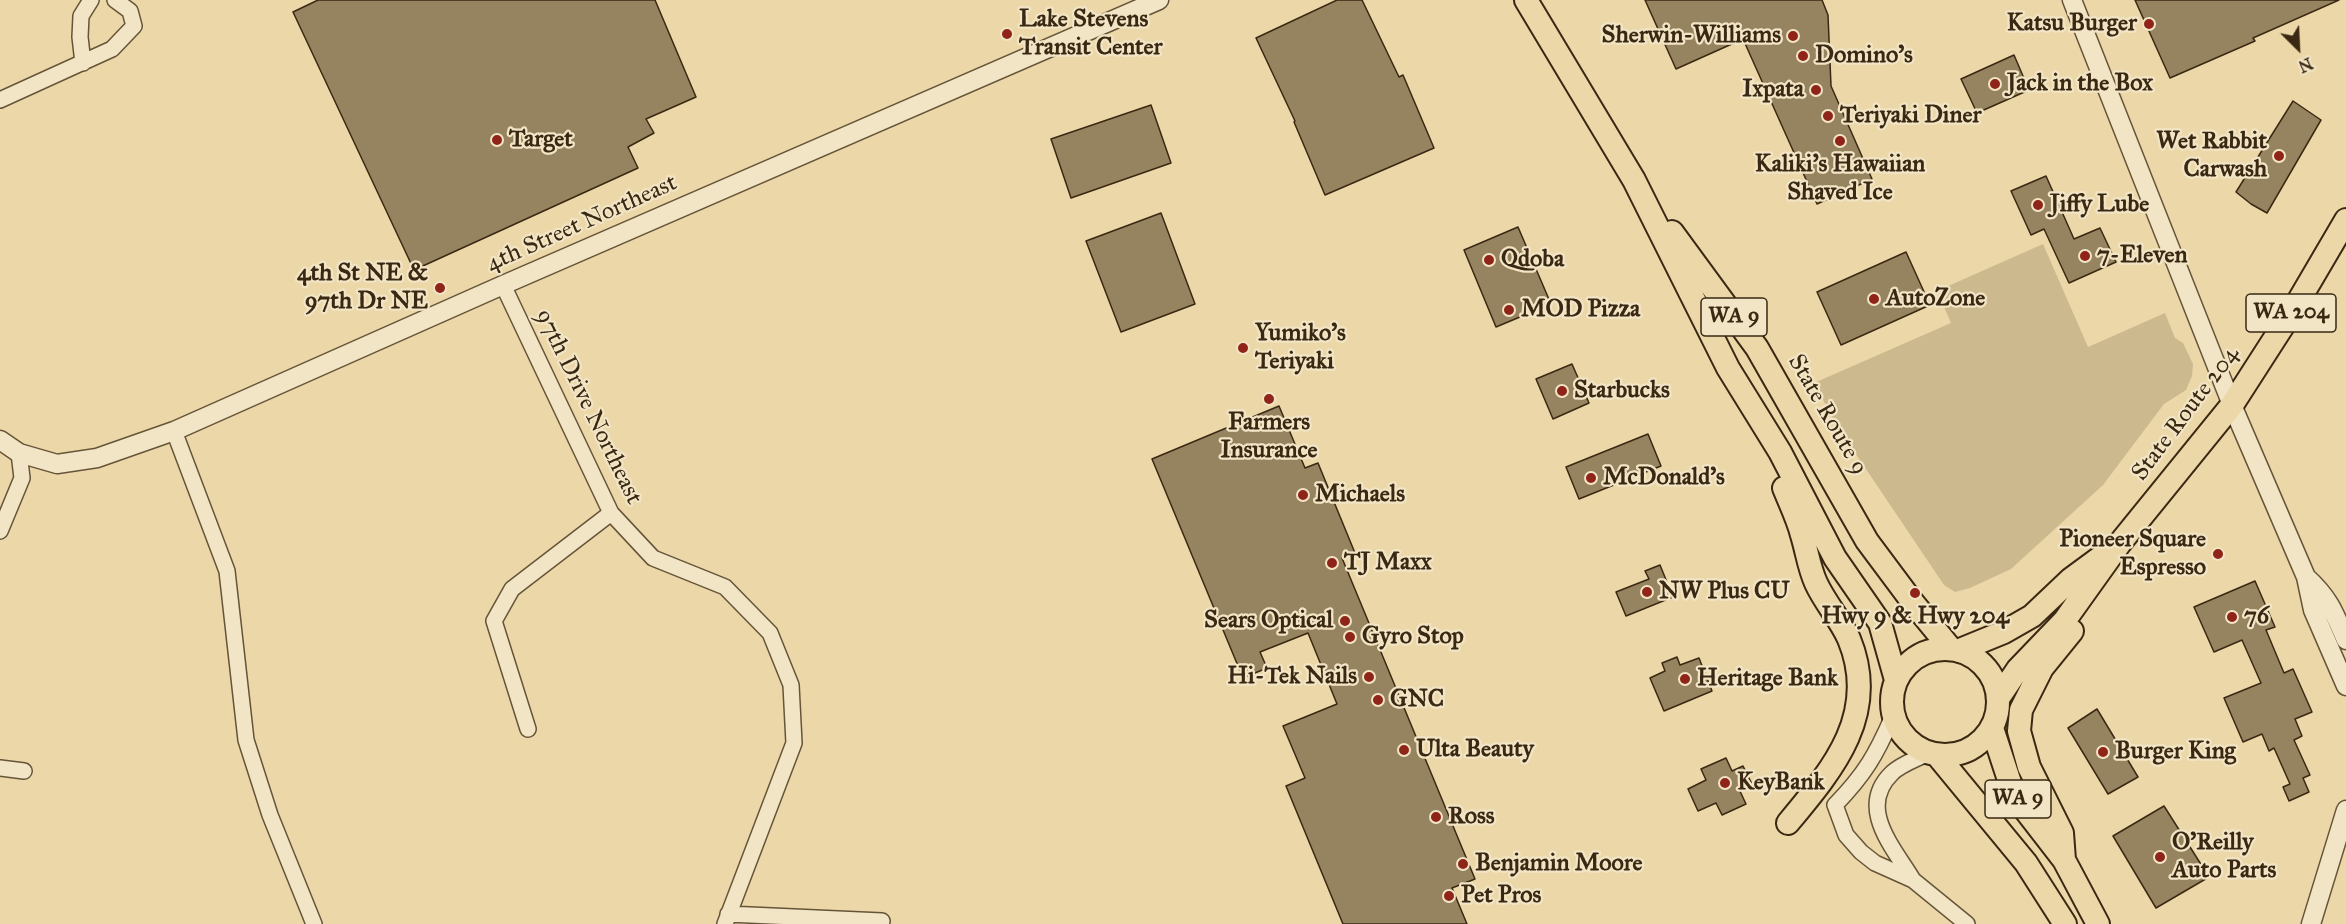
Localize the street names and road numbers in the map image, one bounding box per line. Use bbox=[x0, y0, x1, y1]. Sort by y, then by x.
street label: 4th Street Northeast bbox=[482, 169, 682, 279]
road number: WA 204 bbox=[2246, 294, 2336, 332]
road number: WA 9 bbox=[1701, 298, 1767, 336]
street label: 97th Drive Northeast bbox=[528, 305, 648, 509]
street label: State Route 204 bbox=[2126, 341, 2246, 487]
street label: State Route 9 bbox=[1781, 350, 1873, 480]
road number: WA 9 bbox=[1985, 780, 2051, 818]

